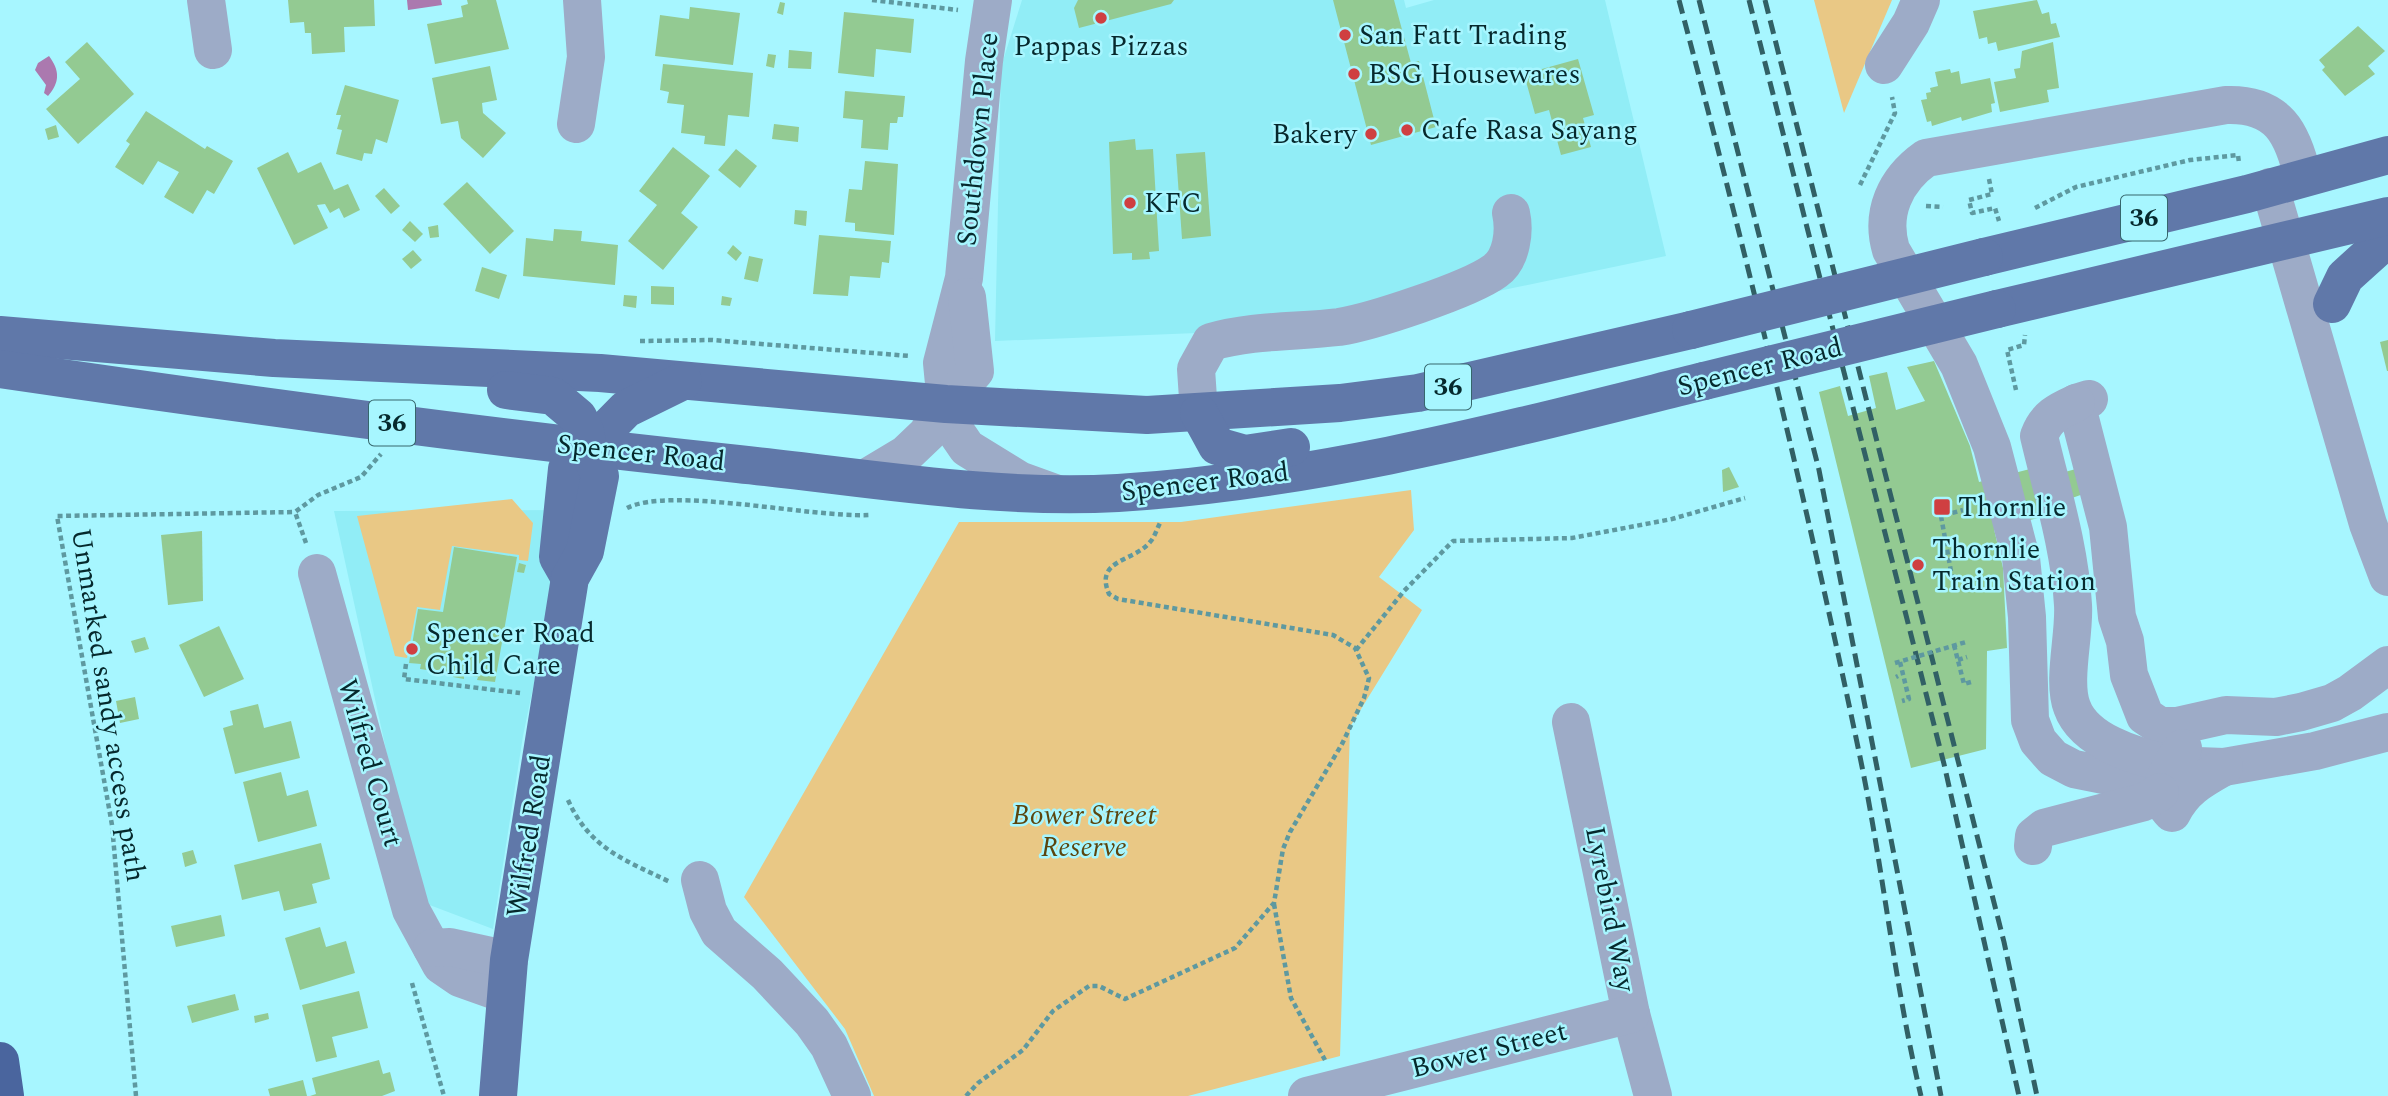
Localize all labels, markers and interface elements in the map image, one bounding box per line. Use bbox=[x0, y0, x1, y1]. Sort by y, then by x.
marker: Pappas Pizzas bbox=[1093, 10, 1109, 26]
place label: San Fatt Trading bbox=[1359, 14, 1568, 57]
place label: Pappas Pizzas bbox=[1013, 25, 1189, 68]
marker: San Fatt Trading bbox=[1337, 27, 1353, 43]
street label: Southdown Place bbox=[945, 30, 1011, 248]
place label: BSG Housewares bbox=[1368, 53, 1581, 96]
marker: BSG Housewares bbox=[1346, 66, 1362, 82]
place label: Cafe Rasa Sayang bbox=[1421, 109, 1638, 152]
place label: Bakery bbox=[1272, 113, 1359, 156]
marker: Cafe Rasa Sayang bbox=[1399, 122, 1415, 138]
marker: Bakery bbox=[1363, 126, 1379, 142]
place label: KFC bbox=[1144, 182, 1202, 225]
marker: KFC bbox=[1122, 195, 1138, 211]
road number: 36 bbox=[2121, 196, 2167, 240]
street label: Spencer Road bbox=[1673, 326, 1847, 408]
road number: 36 bbox=[1425, 364, 1471, 410]
road number: 36 bbox=[369, 400, 415, 446]
street label: Spencer Road bbox=[555, 423, 727, 483]
street label: Spencer Road bbox=[1119, 450, 1291, 514]
place label: Thornlie bbox=[1958, 486, 2066, 529]
marker: Thornlie bbox=[1932, 497, 1952, 517]
street label: Unmarked sandy access path bbox=[59, 525, 157, 885]
place label: Thornlie Train Station bbox=[1932, 528, 2096, 603]
marker: Thornlie Train Station bbox=[1910, 557, 1926, 573]
place label: Spencer Road Child Care bbox=[426, 612, 595, 687]
marker: Spencer Road Child Care bbox=[404, 641, 420, 657]
street label: Wilfred Court bbox=[325, 674, 415, 852]
street label: Wilfred Road bbox=[495, 752, 563, 920]
park label: Bower Street Reserve bbox=[1012, 794, 1157, 869]
street label: Lyrebird Way bbox=[1573, 823, 1647, 997]
street label: Bower Street bbox=[1406, 1010, 1572, 1090]

